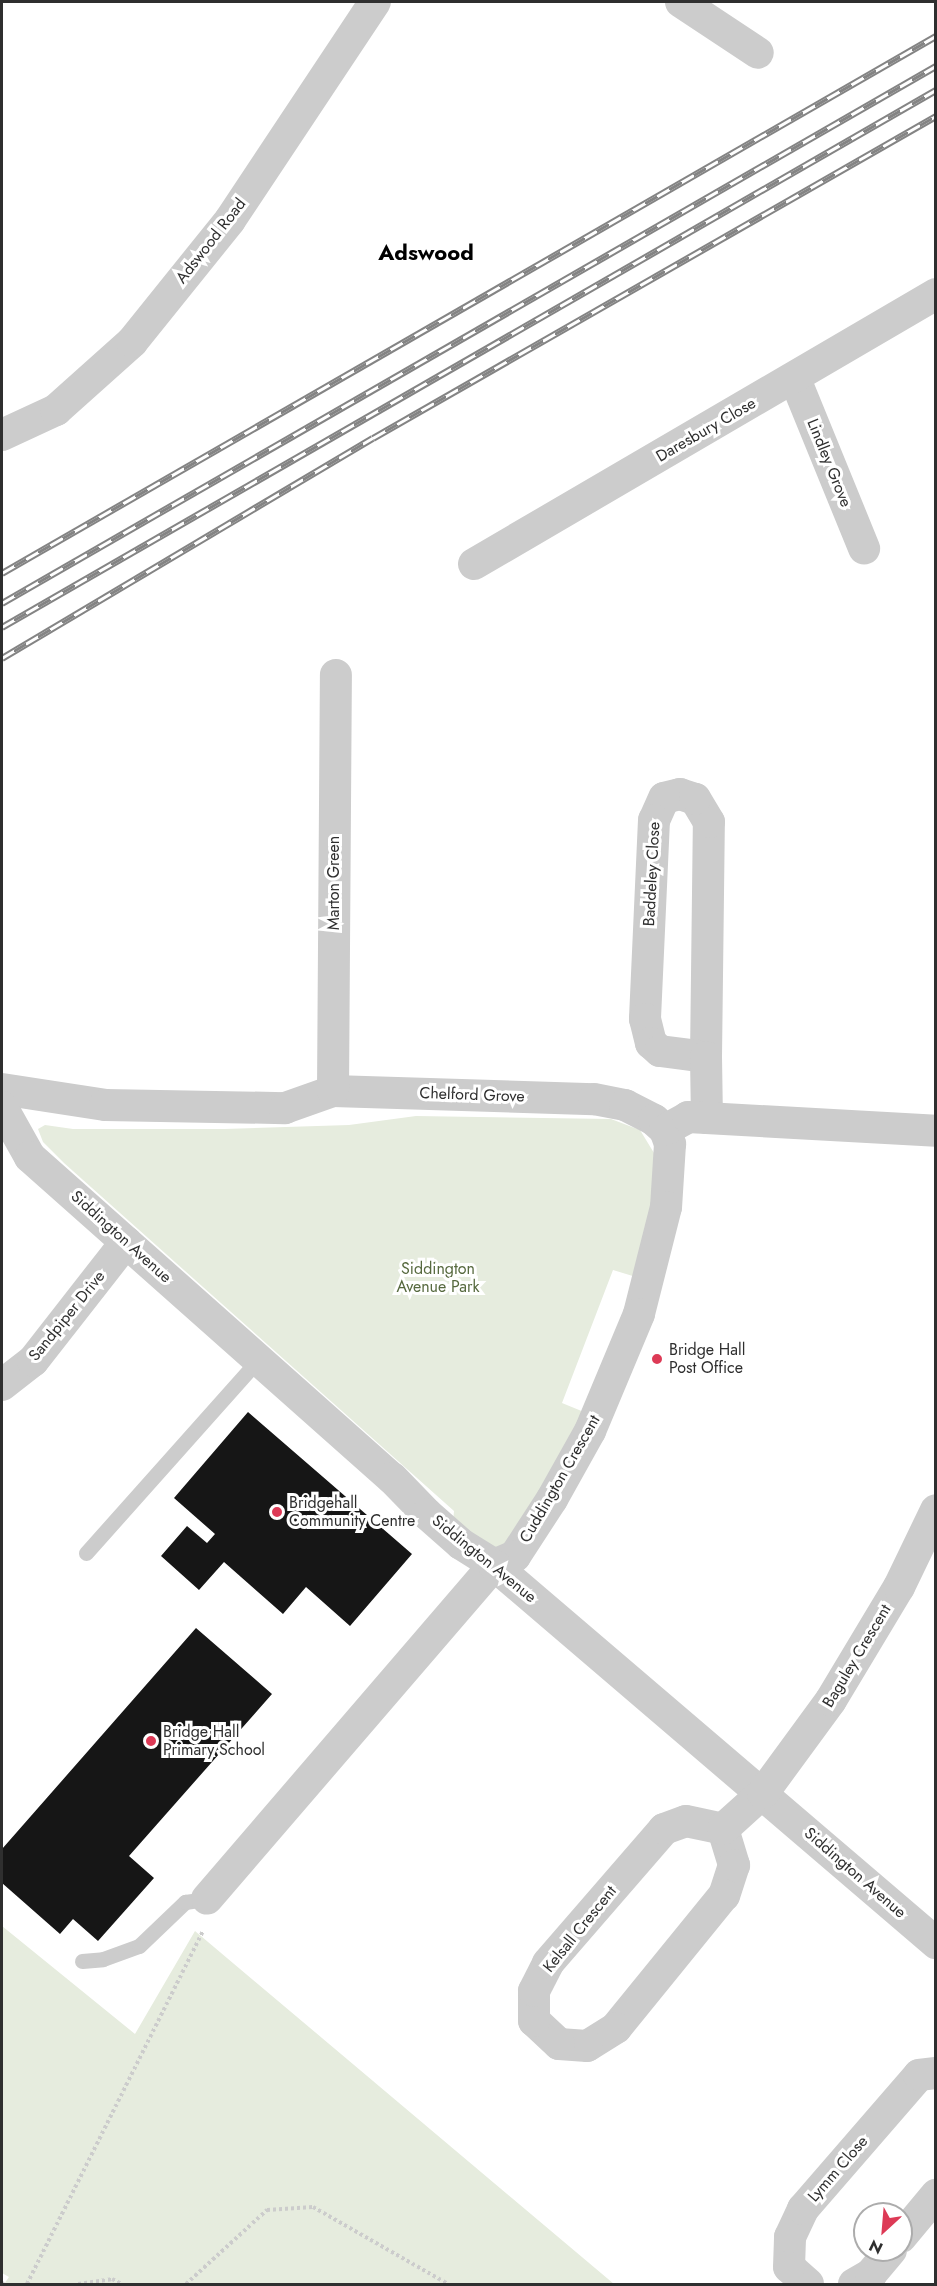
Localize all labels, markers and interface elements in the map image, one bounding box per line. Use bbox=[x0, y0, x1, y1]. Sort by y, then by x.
street label: Adswood Road bbox=[172, 195, 250, 287]
district label: Adswood bbox=[378, 240, 474, 266]
street label: Daresbury Close bbox=[653, 394, 759, 466]
street label: Lindley Grove bbox=[803, 416, 855, 510]
street label: Baddeley Close bbox=[640, 821, 664, 927]
street label: Marton Green bbox=[324, 836, 344, 930]
street label: Chelford Grove bbox=[419, 1084, 525, 1106]
street label: Siddington Avenue bbox=[67, 1187, 175, 1287]
park label: Siddington Avenue Park bbox=[396, 1259, 480, 1297]
street label: Sandpiper Drive bbox=[25, 1267, 109, 1365]
place label: Bridge Hall Post Office bbox=[669, 1340, 745, 1378]
marker: Bridge Hall Post Office bbox=[650, 1352, 664, 1366]
street label: Cuddington Crescent bbox=[516, 1412, 604, 1546]
place label: Bridgehall Community Centre bbox=[289, 1493, 415, 1531]
marker: Bridgehall Community Centre bbox=[270, 1505, 284, 1519]
street label: Siddington Avenue bbox=[428, 1511, 540, 1607]
street label: Baguley Crescent bbox=[819, 1601, 895, 1711]
place label: Bridge Hall Primary School bbox=[163, 1722, 265, 1760]
marker: Bridge Hall Primary School bbox=[144, 1734, 158, 1748]
street label: Siddington Avenue bbox=[800, 1824, 910, 1922]
street label: Kelsall Crescent bbox=[539, 1882, 621, 1976]
street label: Lymm Close bbox=[804, 2132, 872, 2206]
north arrow bbox=[853, 2202, 913, 2262]
text: N bbox=[865, 2234, 887, 2260]

